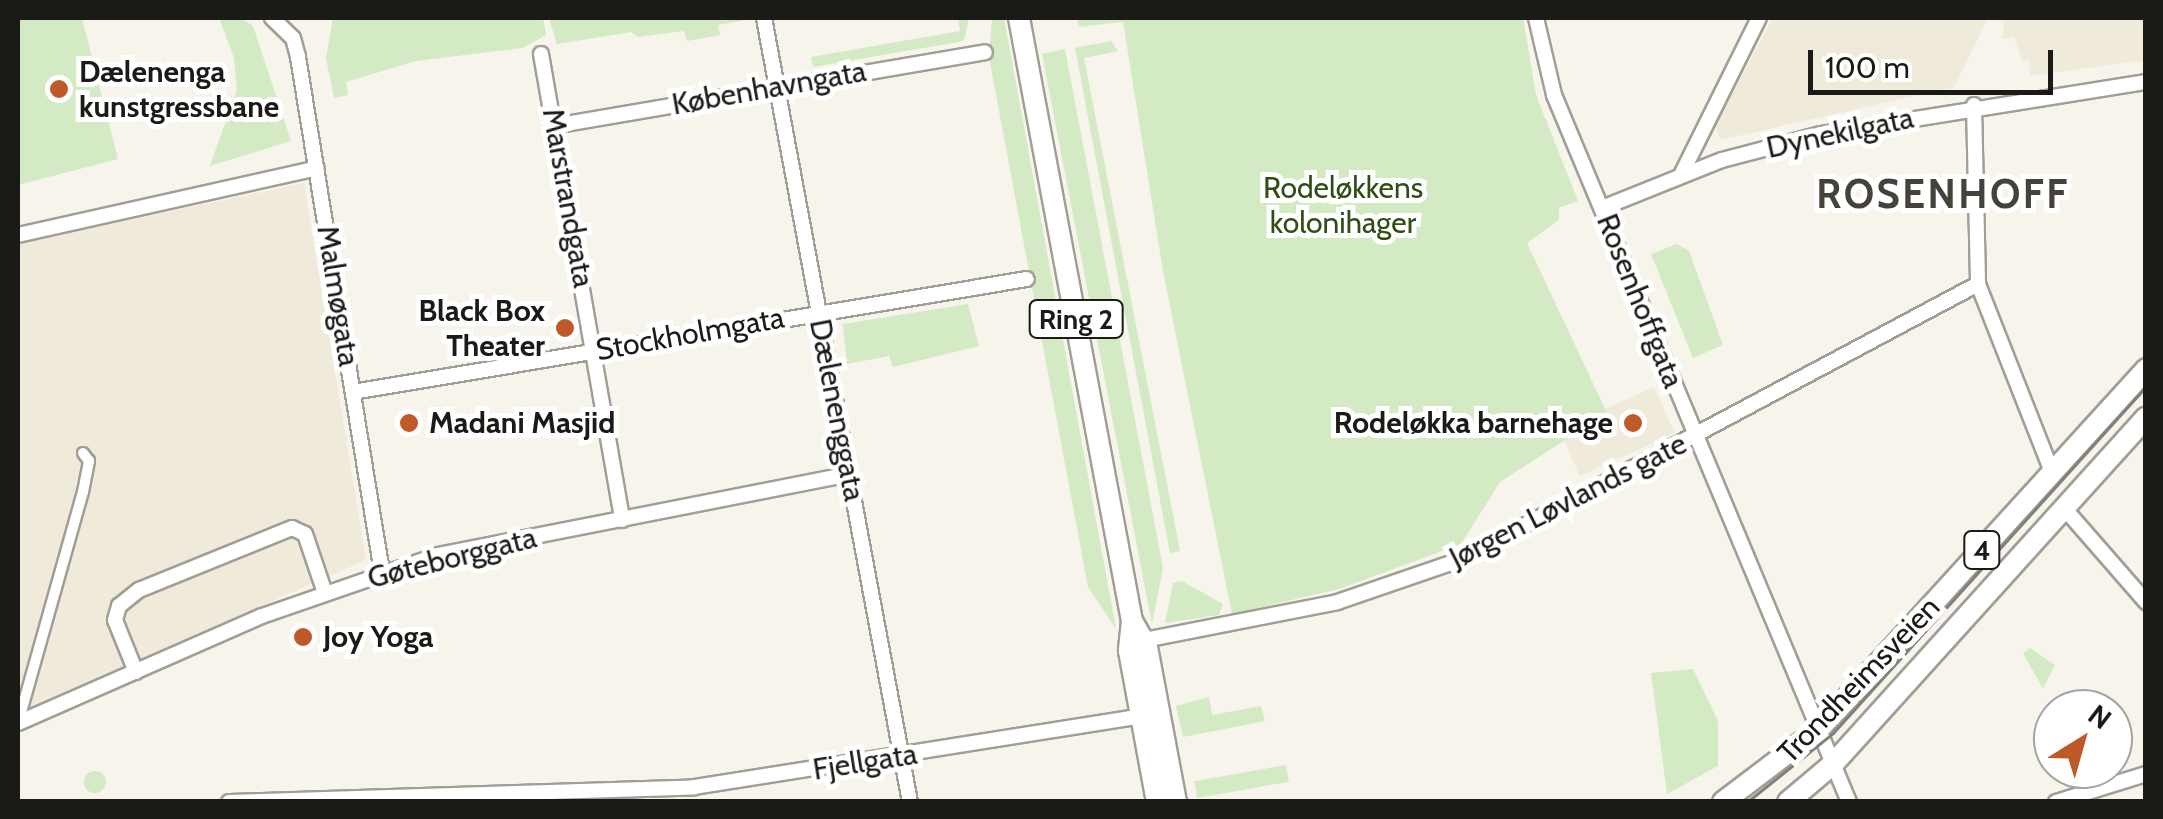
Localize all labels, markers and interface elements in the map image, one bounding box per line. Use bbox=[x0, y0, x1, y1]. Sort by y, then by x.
scale bar bbox=[1813, 30, 2058, 92]
text: 100 m bbox=[1825, 49, 1910, 86]
street label: Københavngata bbox=[669, 53, 869, 123]
place label: Dælenenga kunstgressbane bbox=[79, 54, 279, 124]
marker: Dælenenga kunstgressbane bbox=[48, 78, 70, 100]
street label: Dynekilgata bbox=[1763, 100, 1917, 166]
street label: Marstrandgata bbox=[535, 106, 601, 290]
park label: Rodeløkkens kolonihager bbox=[1263, 170, 1423, 240]
district label: ROSENHOFF bbox=[1816, 170, 2070, 218]
street label: Rosenhoffgata bbox=[1589, 209, 1691, 393]
street label: Malmøgata bbox=[309, 223, 367, 369]
place label: Black Box Theater bbox=[418, 293, 545, 364]
road number: Ring 2 bbox=[1028, 296, 1124, 342]
street label: Stockholmgata bbox=[593, 300, 787, 368]
street label: Dælenenggata bbox=[802, 316, 872, 504]
marker: Black Box Theater bbox=[554, 317, 576, 339]
place label: Madani Masjid bbox=[429, 405, 615, 441]
place label: Rodeløkka barnehage bbox=[1334, 405, 1613, 441]
marker: Madani Masjid bbox=[398, 412, 420, 434]
marker: Rodeløkka barnehage bbox=[1622, 412, 1644, 434]
street label: Jørgen Løvlands gate bbox=[1444, 426, 1692, 576]
street label: Gøteborggata bbox=[364, 520, 540, 596]
road number: 4 bbox=[1962, 527, 2002, 573]
street label: Trondheimsveien bbox=[1771, 589, 1947, 771]
place label: Joy Yoga bbox=[323, 619, 433, 655]
marker: Joy Yoga bbox=[292, 626, 314, 648]
north arrow bbox=[2033, 689, 2133, 789]
text: N bbox=[2082, 697, 2118, 736]
street label: Fjellgata bbox=[810, 736, 920, 788]

